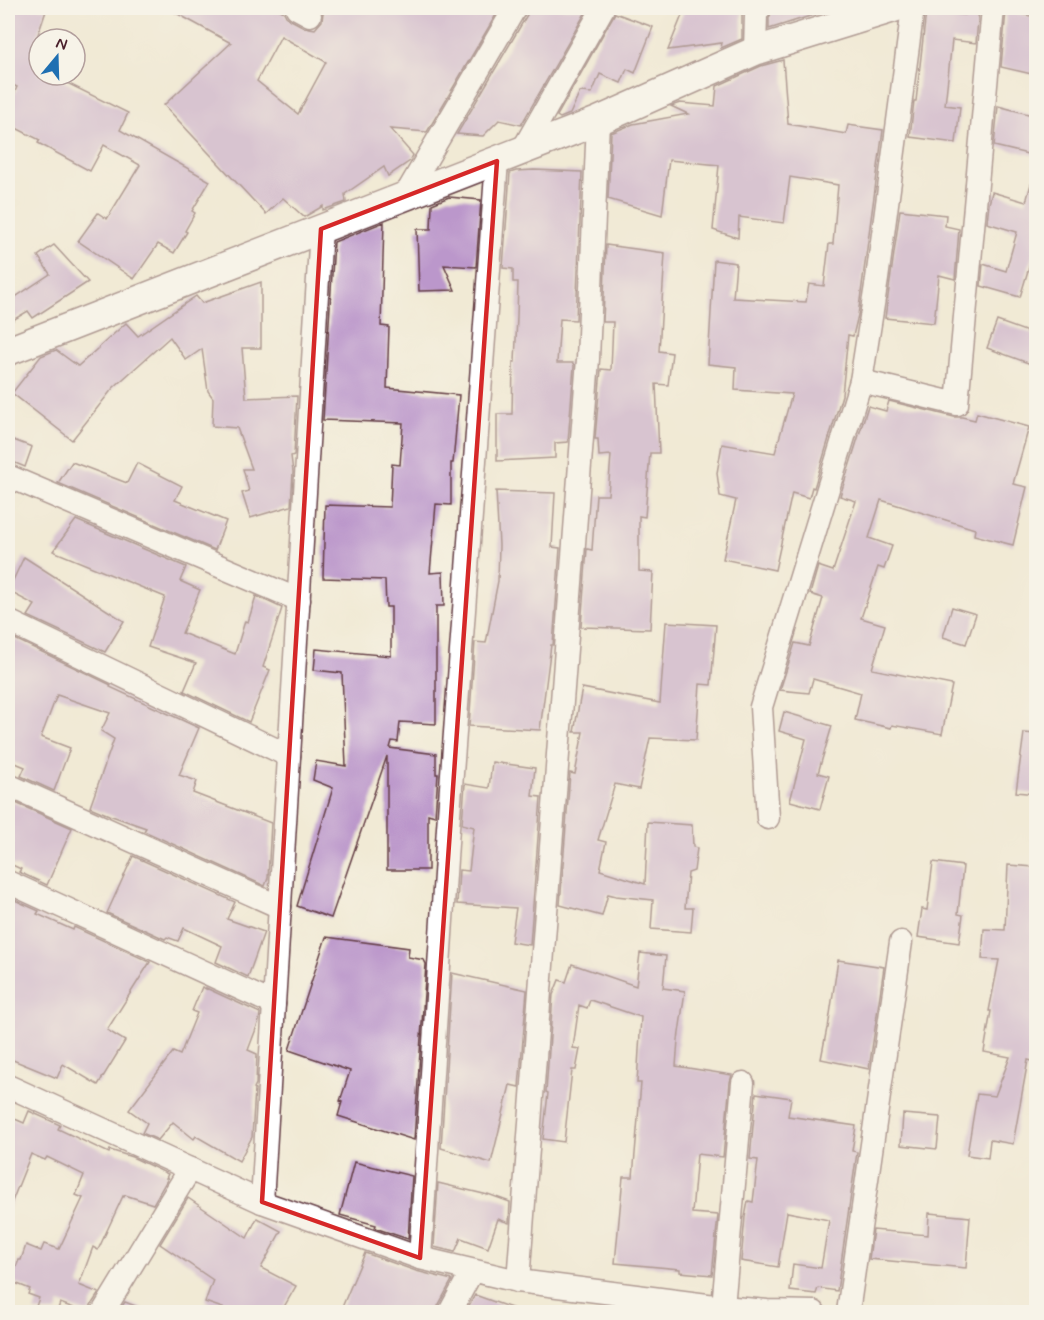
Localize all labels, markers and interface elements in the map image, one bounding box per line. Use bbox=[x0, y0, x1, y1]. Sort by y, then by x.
north arrow bbox=[27, 27, 87, 87]
text: N bbox=[53, 33, 70, 56]

